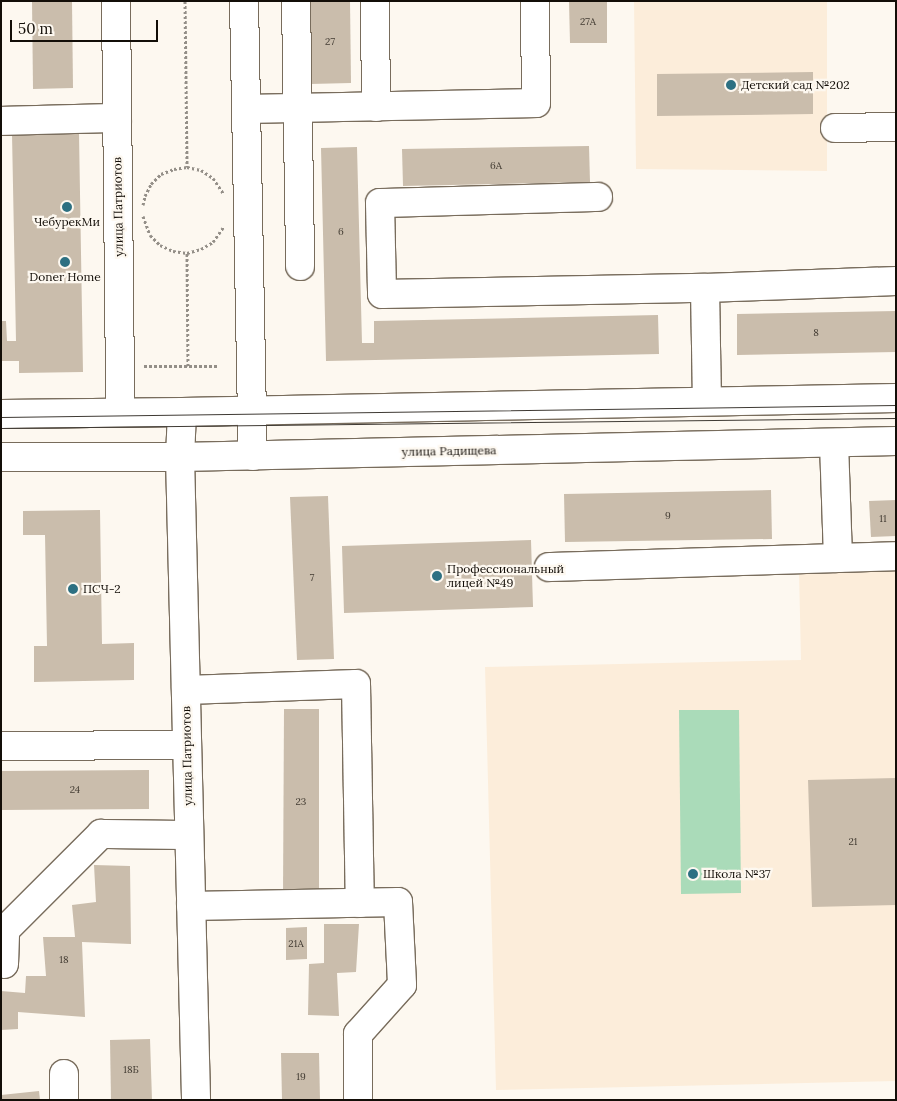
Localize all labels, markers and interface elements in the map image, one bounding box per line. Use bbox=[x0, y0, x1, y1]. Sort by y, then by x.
scale bar bbox=[12, 10, 160, 42]
house number: 27А bbox=[580, 16, 596, 28]
text: 50 m bbox=[18, 19, 53, 38]
house number: 27 bbox=[325, 36, 335, 48]
place label: Детский сад №202 bbox=[741, 78, 850, 92]
marker: Детский сад №202 bbox=[725, 79, 737, 91]
street label: улица Патриотов bbox=[110, 157, 126, 257]
house number: 6А bbox=[490, 160, 502, 172]
marker: ЧебурекМи bbox=[61, 201, 73, 213]
place label: ЧебурекМи bbox=[34, 215, 100, 229]
house number: 6 bbox=[338, 226, 344, 238]
marker: Doner Home bbox=[59, 256, 71, 268]
place label: Doner Home bbox=[29, 270, 101, 284]
house number: 8 bbox=[813, 327, 819, 339]
street label: улица Радищева bbox=[402, 443, 496, 459]
house number: 9 bbox=[665, 510, 671, 522]
house number: 11 bbox=[879, 513, 887, 525]
place label: Профессиональный лицей №49 bbox=[447, 562, 564, 590]
marker: Профессиональный лицей №49 bbox=[431, 570, 443, 582]
house number: 7 bbox=[310, 572, 314, 584]
place label: ПСЧ-2 bbox=[83, 582, 121, 596]
marker: ПСЧ-2 bbox=[67, 583, 79, 595]
street label: улица Патриотов bbox=[179, 706, 195, 806]
house number: 24 bbox=[70, 784, 80, 796]
house number: 23 bbox=[296, 796, 306, 808]
house number: 21 bbox=[848, 836, 858, 848]
place label: Школа №37 bbox=[703, 867, 771, 881]
marker: Школа №37 bbox=[687, 868, 699, 880]
house number: 21А bbox=[288, 938, 304, 950]
house number: 18 bbox=[59, 954, 69, 966]
house number: 18Б bbox=[123, 1064, 139, 1076]
house number: 19 bbox=[296, 1071, 306, 1083]

